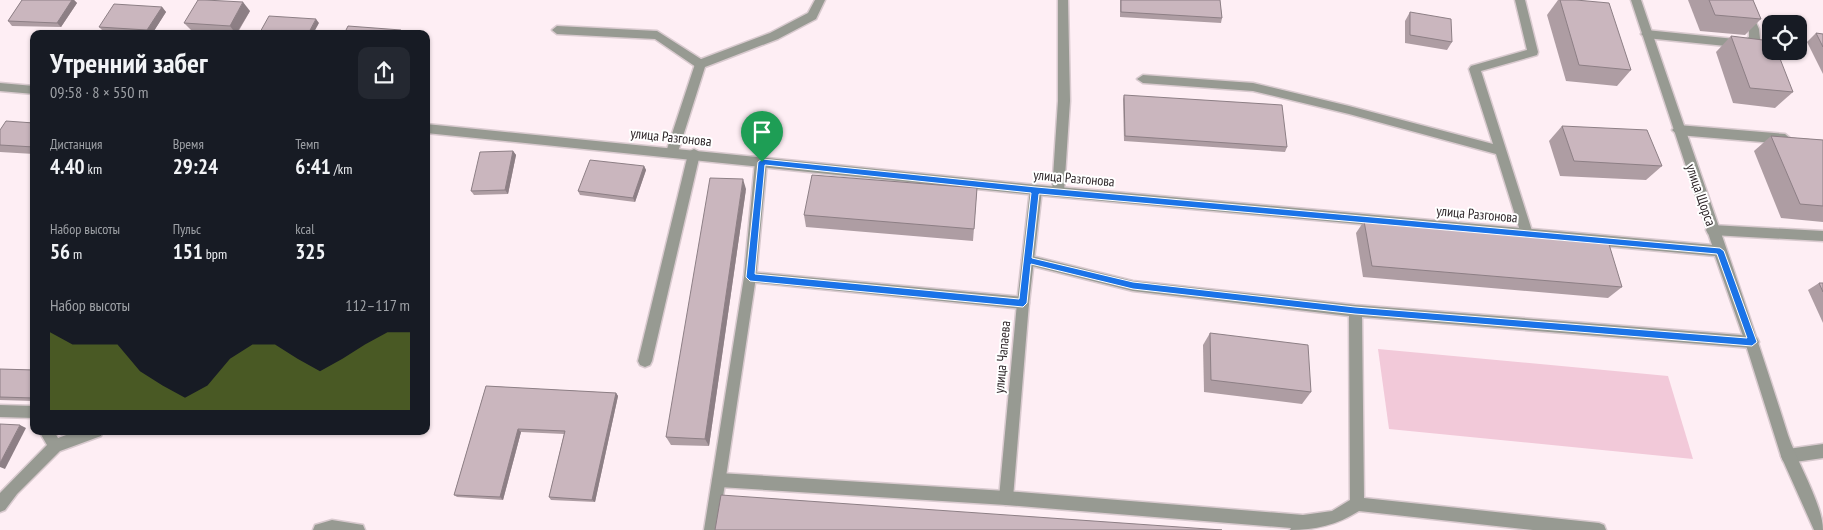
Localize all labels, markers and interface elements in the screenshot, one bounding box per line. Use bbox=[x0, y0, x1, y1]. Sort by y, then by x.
map controls bbox=[1762, 15, 1807, 60]
button: locate bbox=[1762, 15, 1807, 60]
text: Утренний забег bbox=[50, 44, 208, 81]
button: share bbox=[358, 47, 410, 99]
text: 09:58 · 8 × 550 m bbox=[50, 82, 148, 102]
pin bbox=[741, 111, 783, 162]
icon: arrive bbox=[748, 118, 776, 146]
street label: улица Разгонова bbox=[630, 124, 712, 150]
text: Дистанция bbox=[50, 135, 103, 153]
text: Время bbox=[173, 135, 204, 153]
text: Темп bbox=[295, 135, 319, 153]
text: 4.40 bbox=[50, 153, 85, 180]
text: 29:24 bbox=[173, 153, 218, 180]
text: 6:41 bbox=[295, 153, 331, 180]
text: km bbox=[85, 160, 102, 178]
text: /km bbox=[331, 160, 352, 178]
street label: улица Щорса bbox=[1682, 162, 1720, 228]
street label: улица Разгонова bbox=[1033, 165, 1115, 191]
street label: улица Разгонова bbox=[1436, 201, 1518, 227]
text: Набор высоты bbox=[50, 220, 120, 238]
text: Пульс bbox=[173, 220, 201, 238]
text: kcal bbox=[295, 220, 314, 238]
text: 56 bbox=[50, 238, 70, 265]
text: 151 bbox=[173, 238, 203, 265]
text: 325 bbox=[295, 238, 325, 265]
text: m bbox=[70, 245, 82, 263]
text: bpm bbox=[203, 245, 227, 263]
text: Набор высоты bbox=[50, 295, 130, 315]
text: 112–117 m bbox=[345, 295, 410, 315]
street label: улица Чапаева bbox=[990, 320, 1014, 394]

